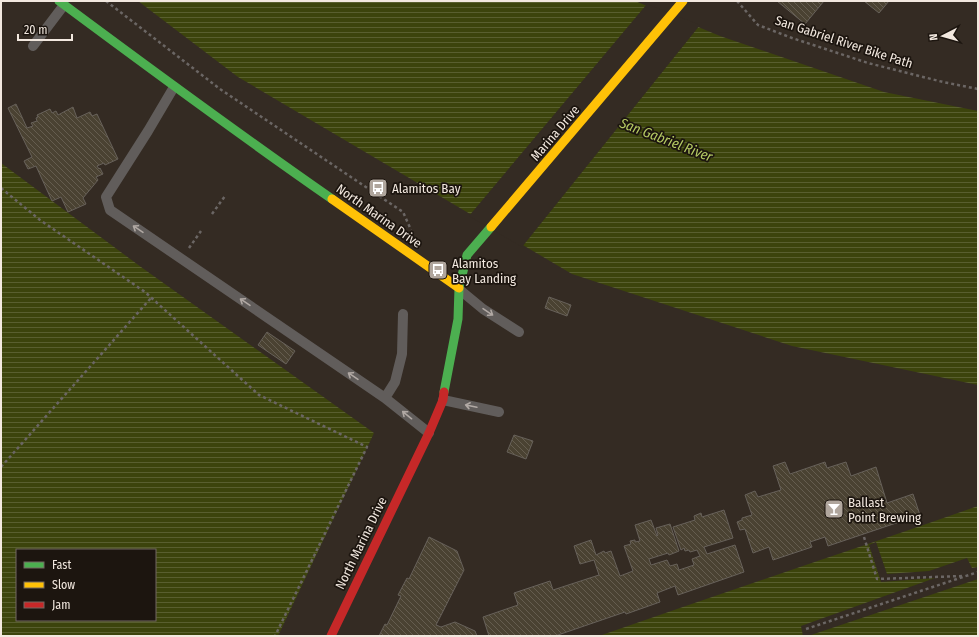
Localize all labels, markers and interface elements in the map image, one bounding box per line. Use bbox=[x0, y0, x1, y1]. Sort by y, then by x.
street label: San Gabriel River Bike Path bbox=[773, 13, 915, 71]
scale bar bbox=[18, 16, 72, 42]
north arrow bbox=[923, 16, 963, 56]
text: 20 m bbox=[24, 23, 48, 37]
text: N bbox=[927, 33, 940, 41]
street label: Marina Drive bbox=[528, 102, 582, 164]
water label: San Gabriel River bbox=[616, 114, 716, 166]
bus stop icon: Alamitos Bay bbox=[367, 177, 389, 199]
street label: North Marina Drive bbox=[333, 181, 425, 251]
place label: Alamitos Bay bbox=[392, 181, 461, 196]
one-way arrow bbox=[133, 225, 144, 233]
place label: Alamitos Bay Landing bbox=[452, 256, 517, 286]
bus stop icon: Alamitos Bay Landing bbox=[427, 259, 449, 281]
one-way arrow bbox=[240, 298, 251, 306]
one-way arrow bbox=[482, 308, 493, 316]
one-way arrow bbox=[347, 372, 358, 380]
one-way arrow bbox=[465, 401, 478, 409]
one-way arrow bbox=[401, 411, 412, 420]
street label: North Marina Drive bbox=[332, 494, 390, 592]
place label: Ballast Point Brewing bbox=[848, 495, 922, 525]
bar icon: Ballast Point Brewing bbox=[823, 498, 845, 520]
legend bbox=[16, 549, 156, 621]
text: Fast bbox=[52, 558, 71, 572]
text: Slow bbox=[52, 578, 75, 592]
text: Jam bbox=[52, 598, 70, 612]

